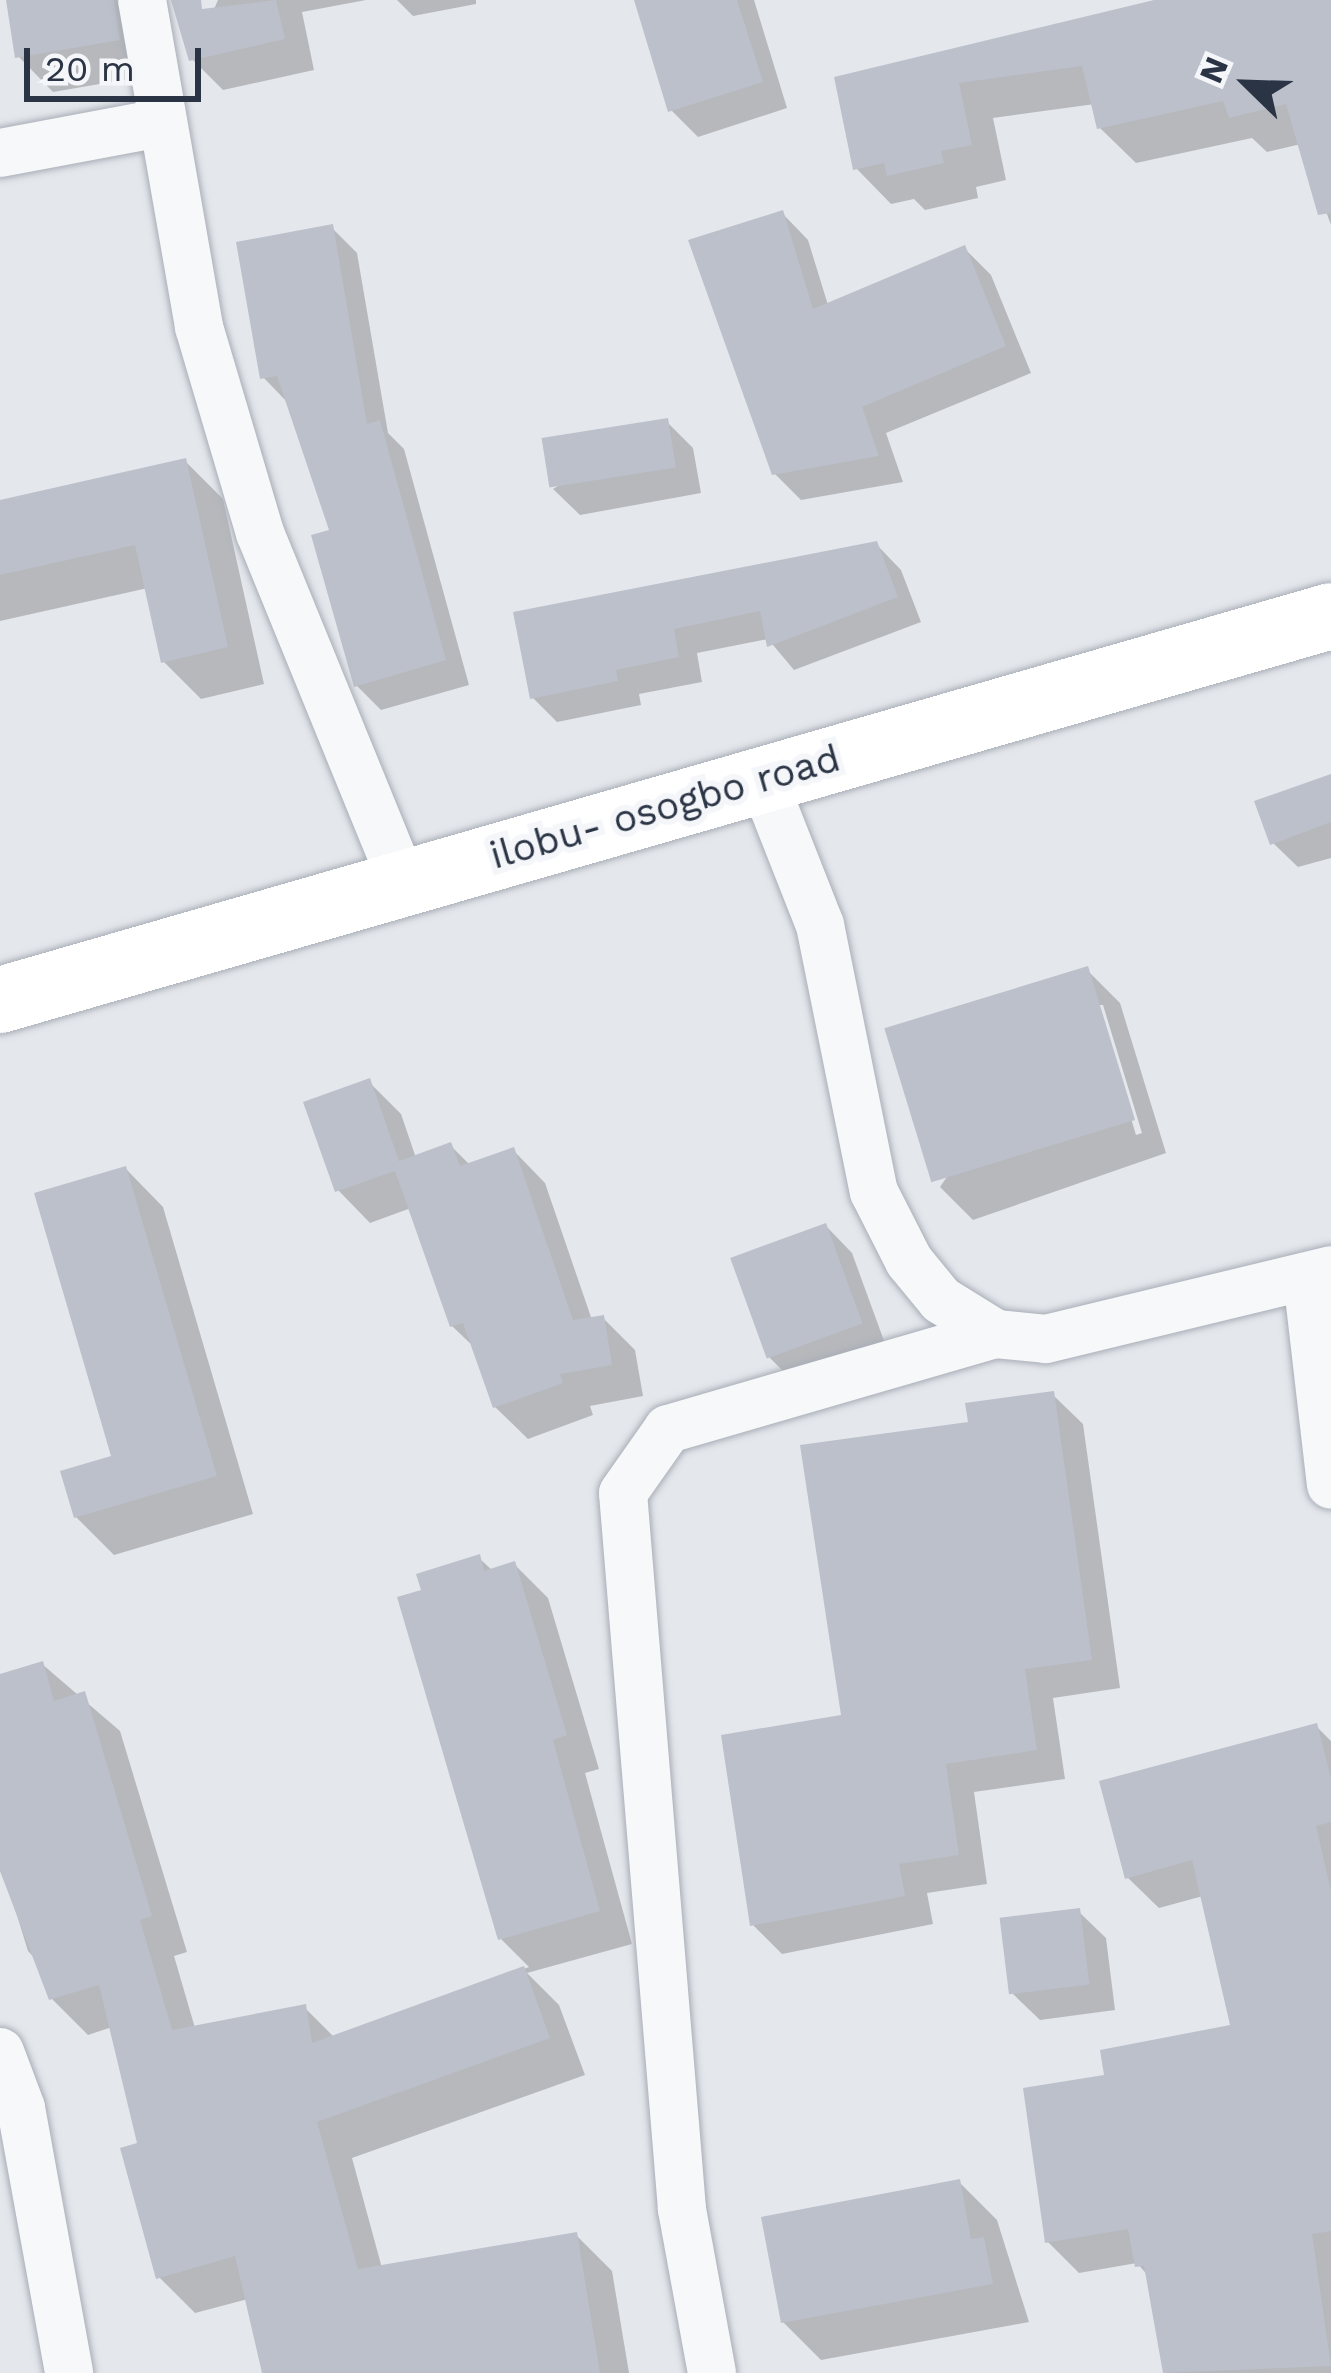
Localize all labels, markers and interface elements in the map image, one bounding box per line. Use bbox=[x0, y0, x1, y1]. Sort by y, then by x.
scale bar bbox=[30, 24, 207, 98]
north arrow bbox=[1187, 24, 1307, 144]
text: 20 m bbox=[45, 48, 135, 90]
text: N bbox=[1191, 51, 1236, 89]
street label: ilobu- osogbo road bbox=[485, 735, 845, 879]

